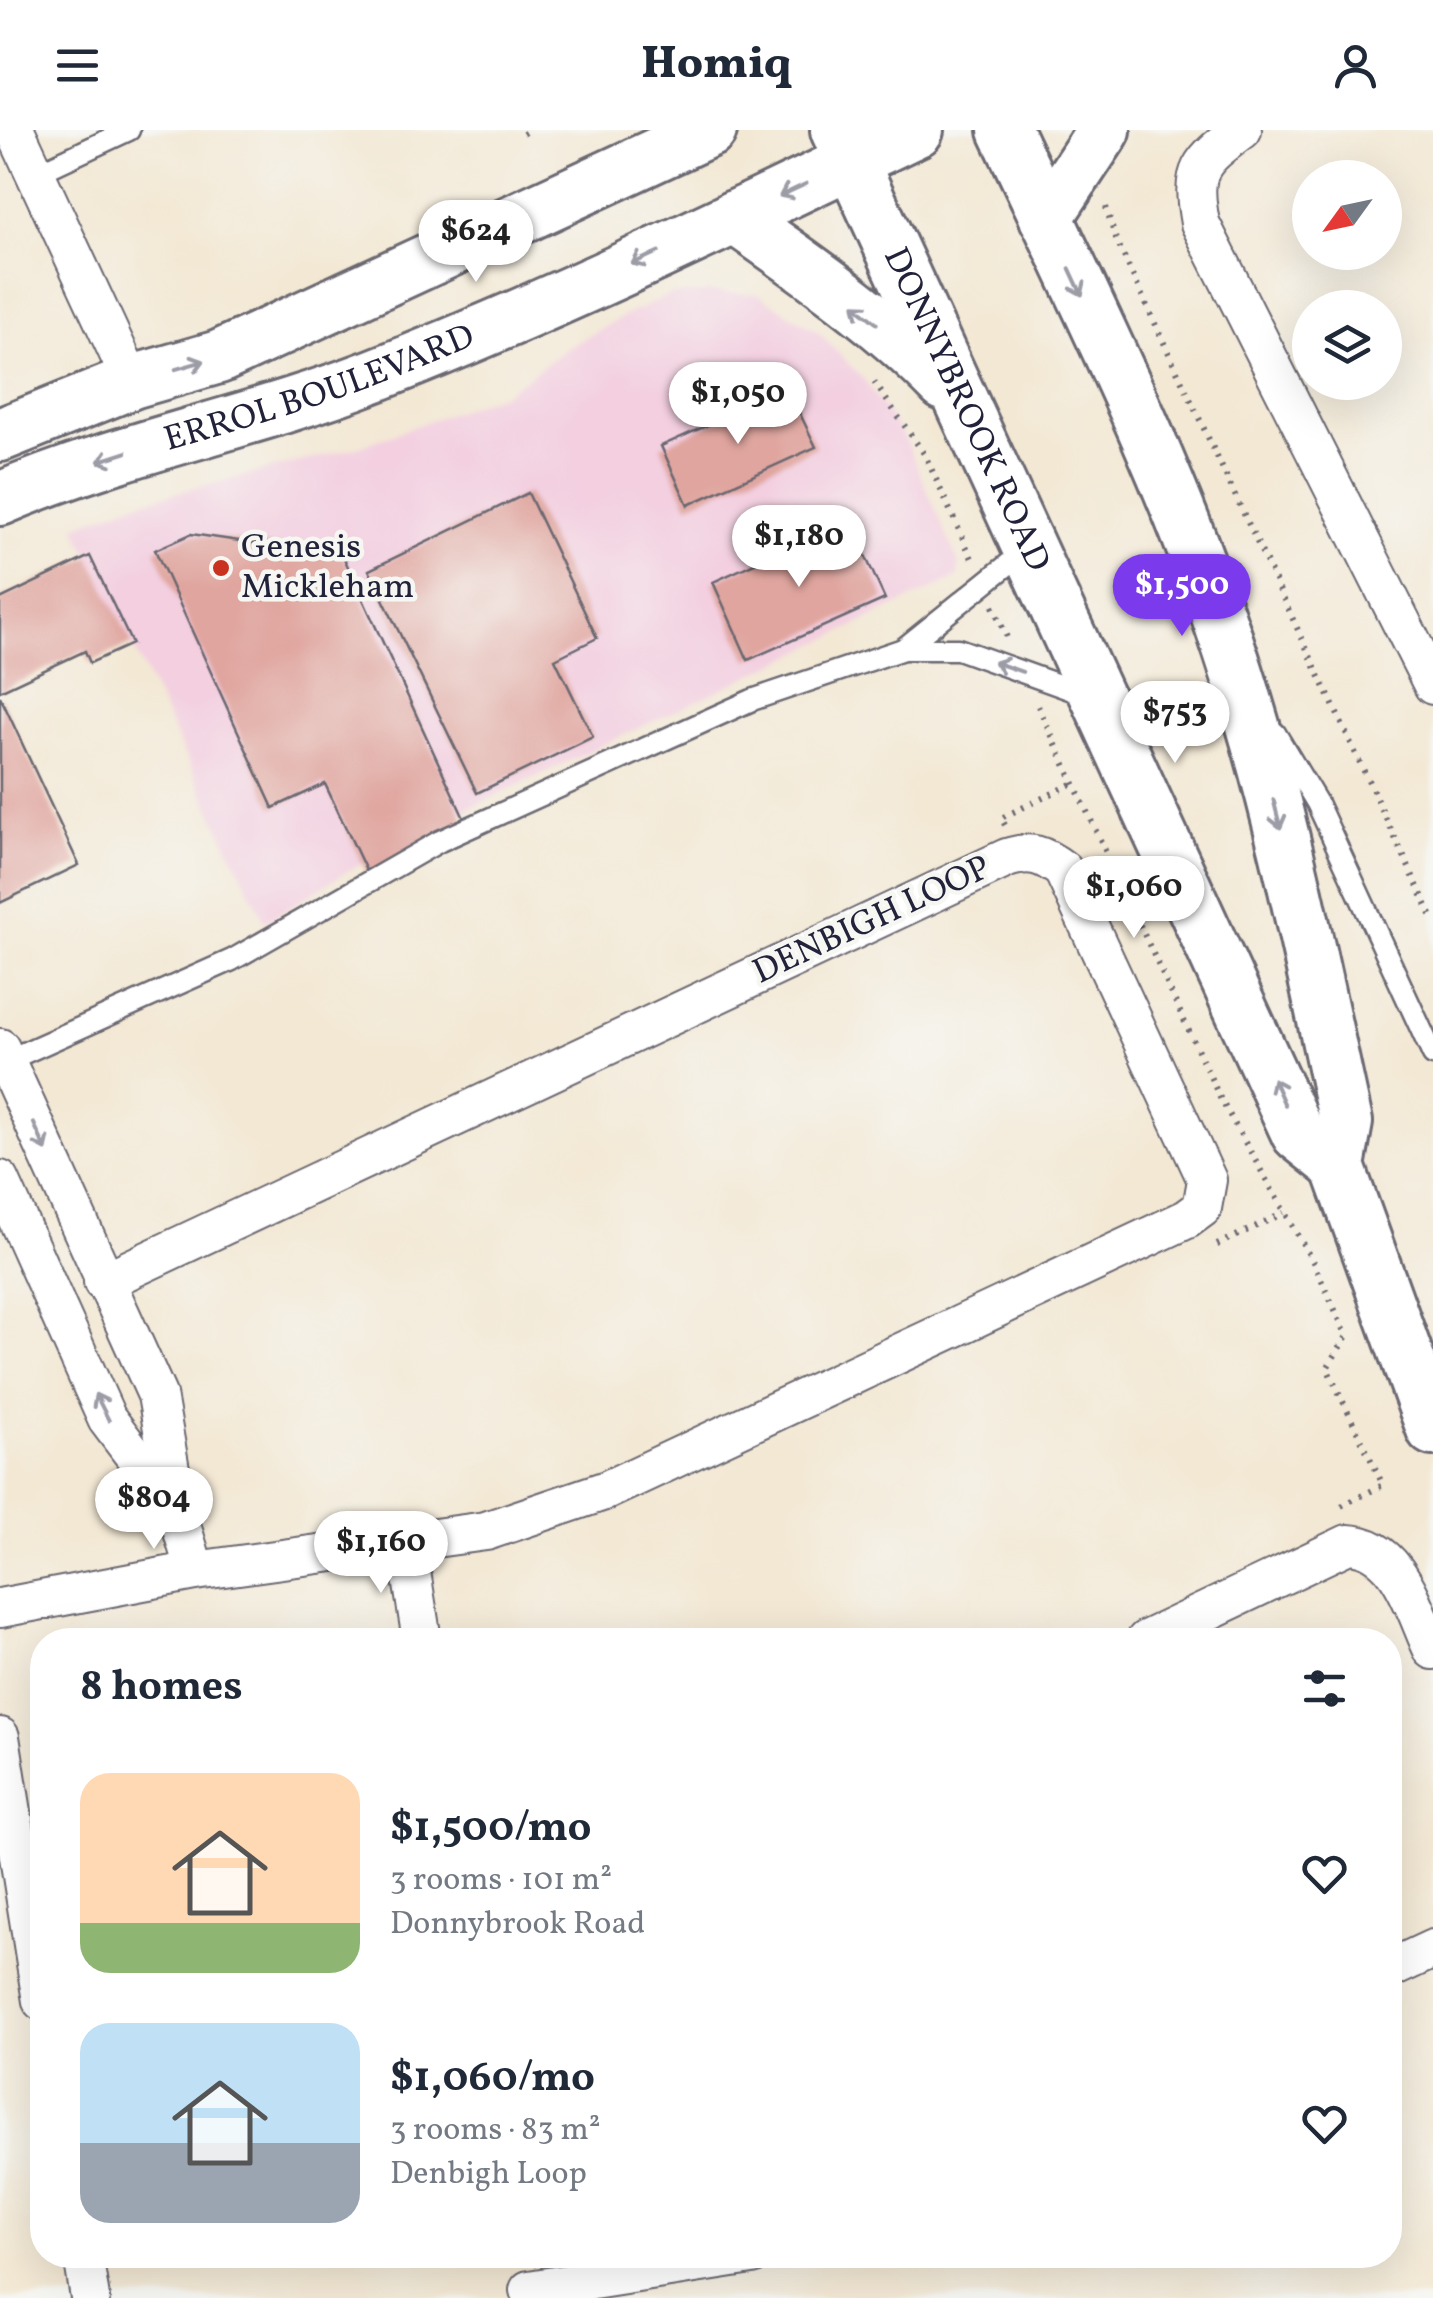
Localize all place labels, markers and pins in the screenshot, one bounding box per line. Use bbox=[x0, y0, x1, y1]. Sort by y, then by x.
pin: $624 bbox=[417, 200, 535, 285]
pin: $1,050 bbox=[657, 362, 819, 447]
pin: $1,180 bbox=[718, 505, 880, 590]
place label: Genesis Mickleham bbox=[241, 524, 414, 612]
pin: $1,500 bbox=[1101, 554, 1263, 639]
marker: Genesis Mickleham bbox=[210, 557, 232, 579]
pin: $753 bbox=[1116, 681, 1234, 766]
pin: $1,060 bbox=[1053, 856, 1215, 941]
pin: $804 bbox=[95, 1467, 213, 1552]
pin: $1,160 bbox=[300, 1511, 462, 1596]

